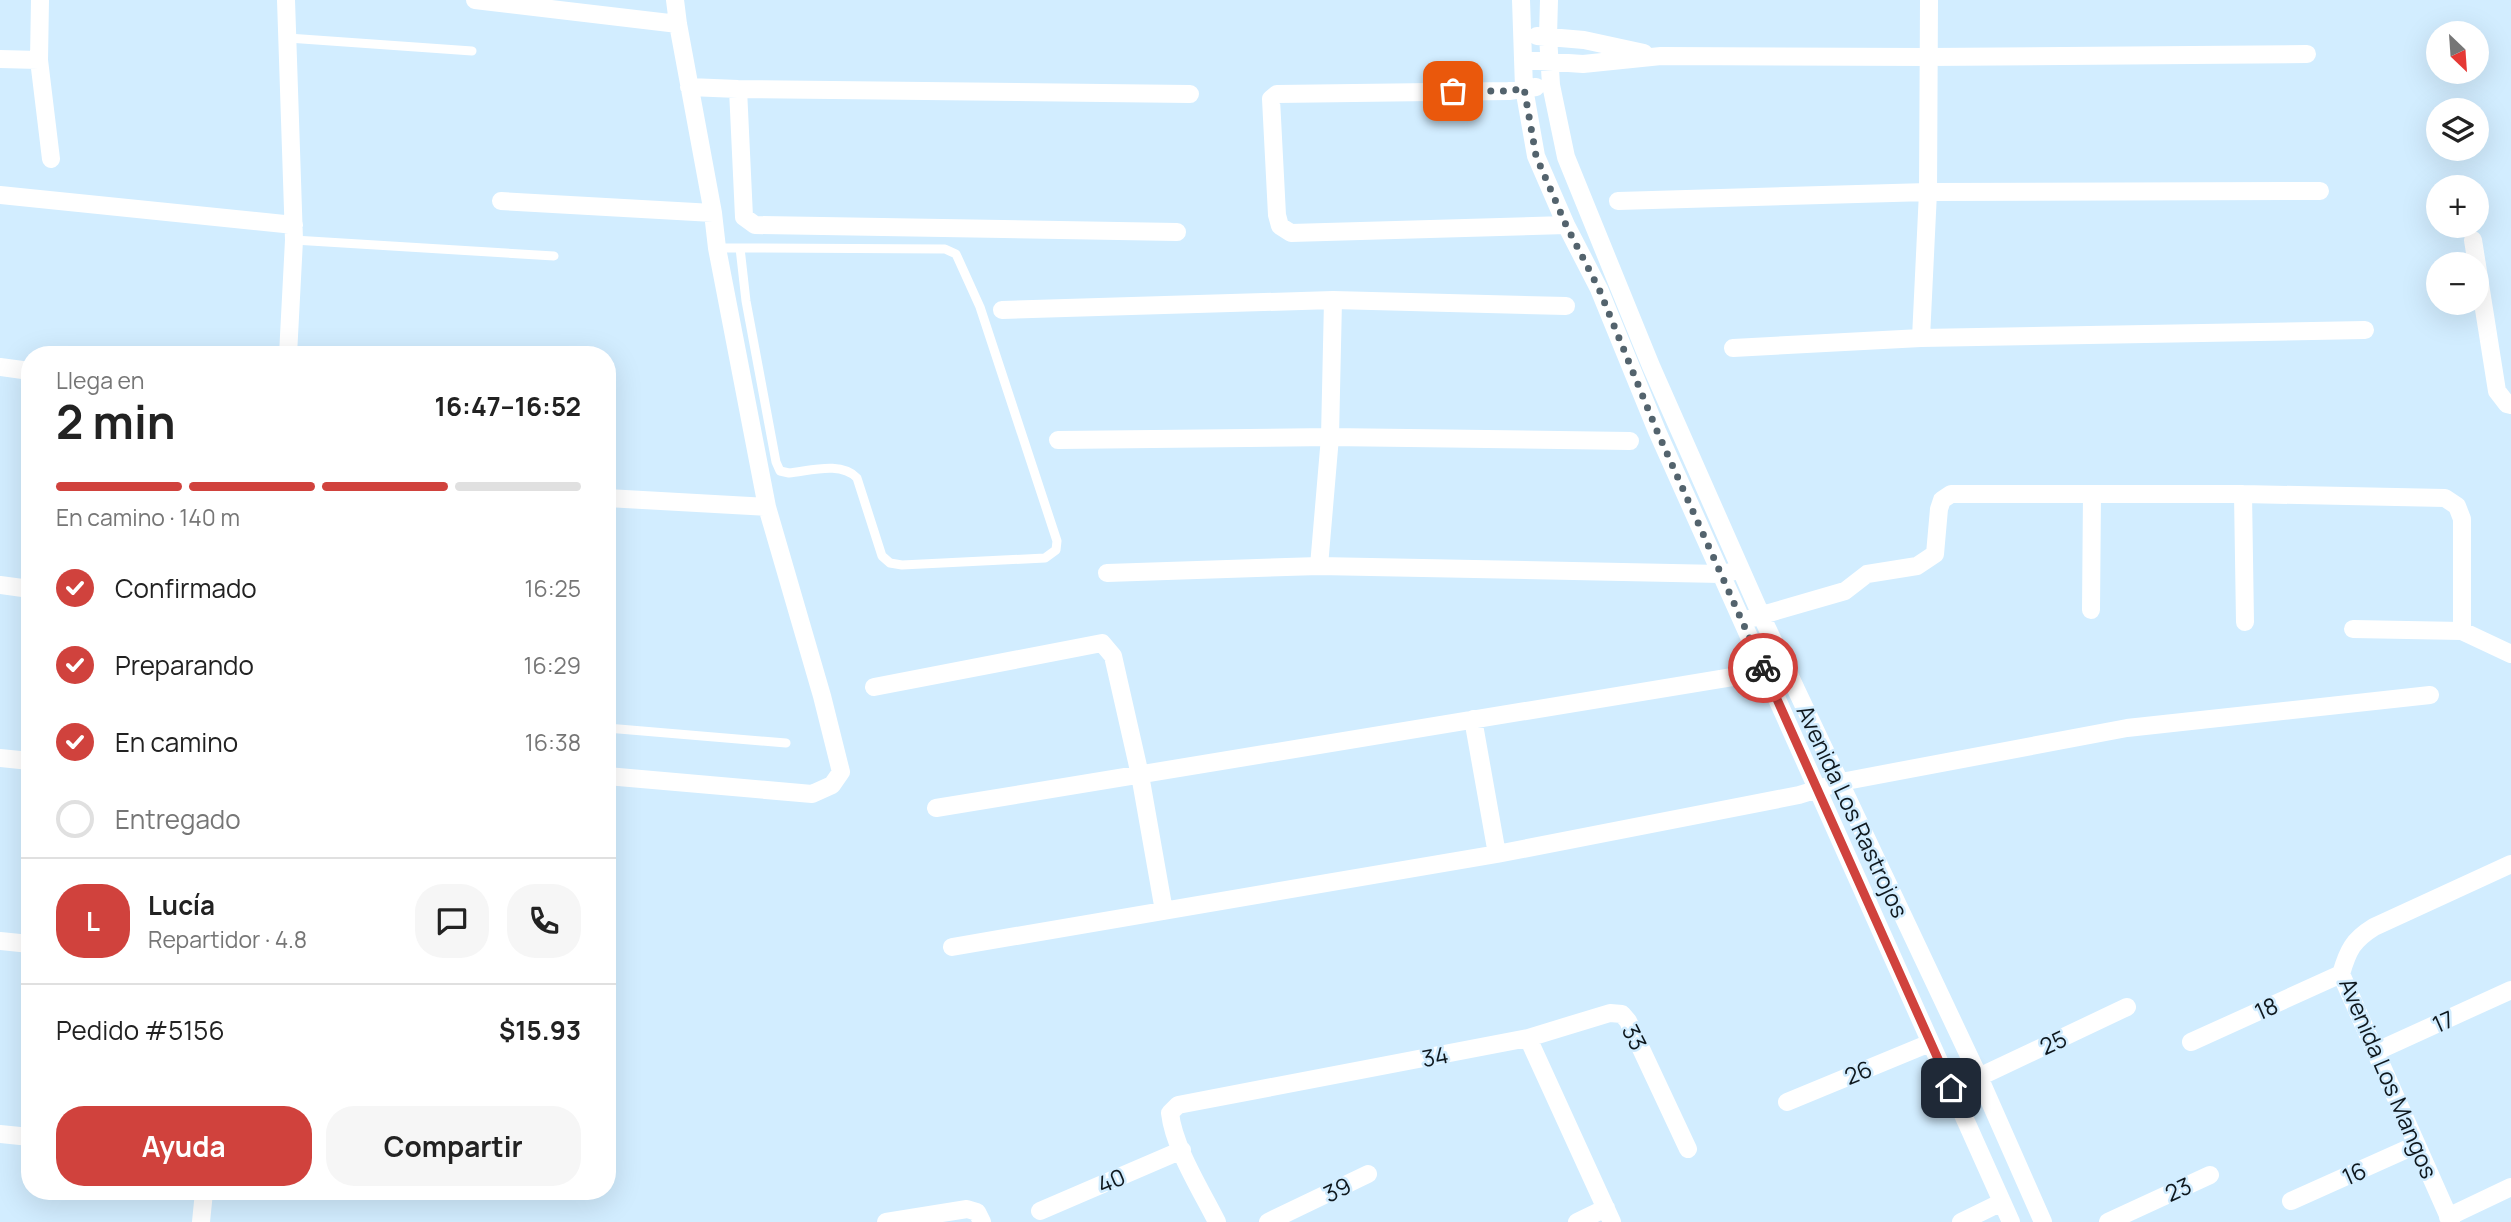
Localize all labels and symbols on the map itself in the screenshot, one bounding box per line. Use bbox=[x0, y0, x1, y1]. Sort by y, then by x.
north arrow bbox=[2426, 21, 2488, 84]
pin bbox=[1423, 61, 1483, 121]
courier bbox=[1728, 633, 1798, 703]
street label: Avenida Los Rastrojos bbox=[1790, 699, 1916, 923]
street label: Avenida Los Mangos bbox=[2332, 973, 2446, 1183]
street label: 18 bbox=[2249, 989, 2283, 1027]
street label: 17 bbox=[2427, 1002, 2459, 1040]
street label: 33 bbox=[1615, 1018, 1655, 1056]
street label: 25 bbox=[2034, 1022, 2072, 1062]
street label: 34 bbox=[1419, 1038, 1451, 1074]
street label: 26 bbox=[1839, 1052, 1877, 1092]
pin bbox=[1921, 1058, 1981, 1118]
street label: 16 bbox=[2337, 1154, 2371, 1192]
street label: 40 bbox=[1092, 1160, 1130, 1200]
street label: 39 bbox=[1318, 1169, 1356, 1209]
street label: 23 bbox=[2160, 1169, 2196, 1209]

